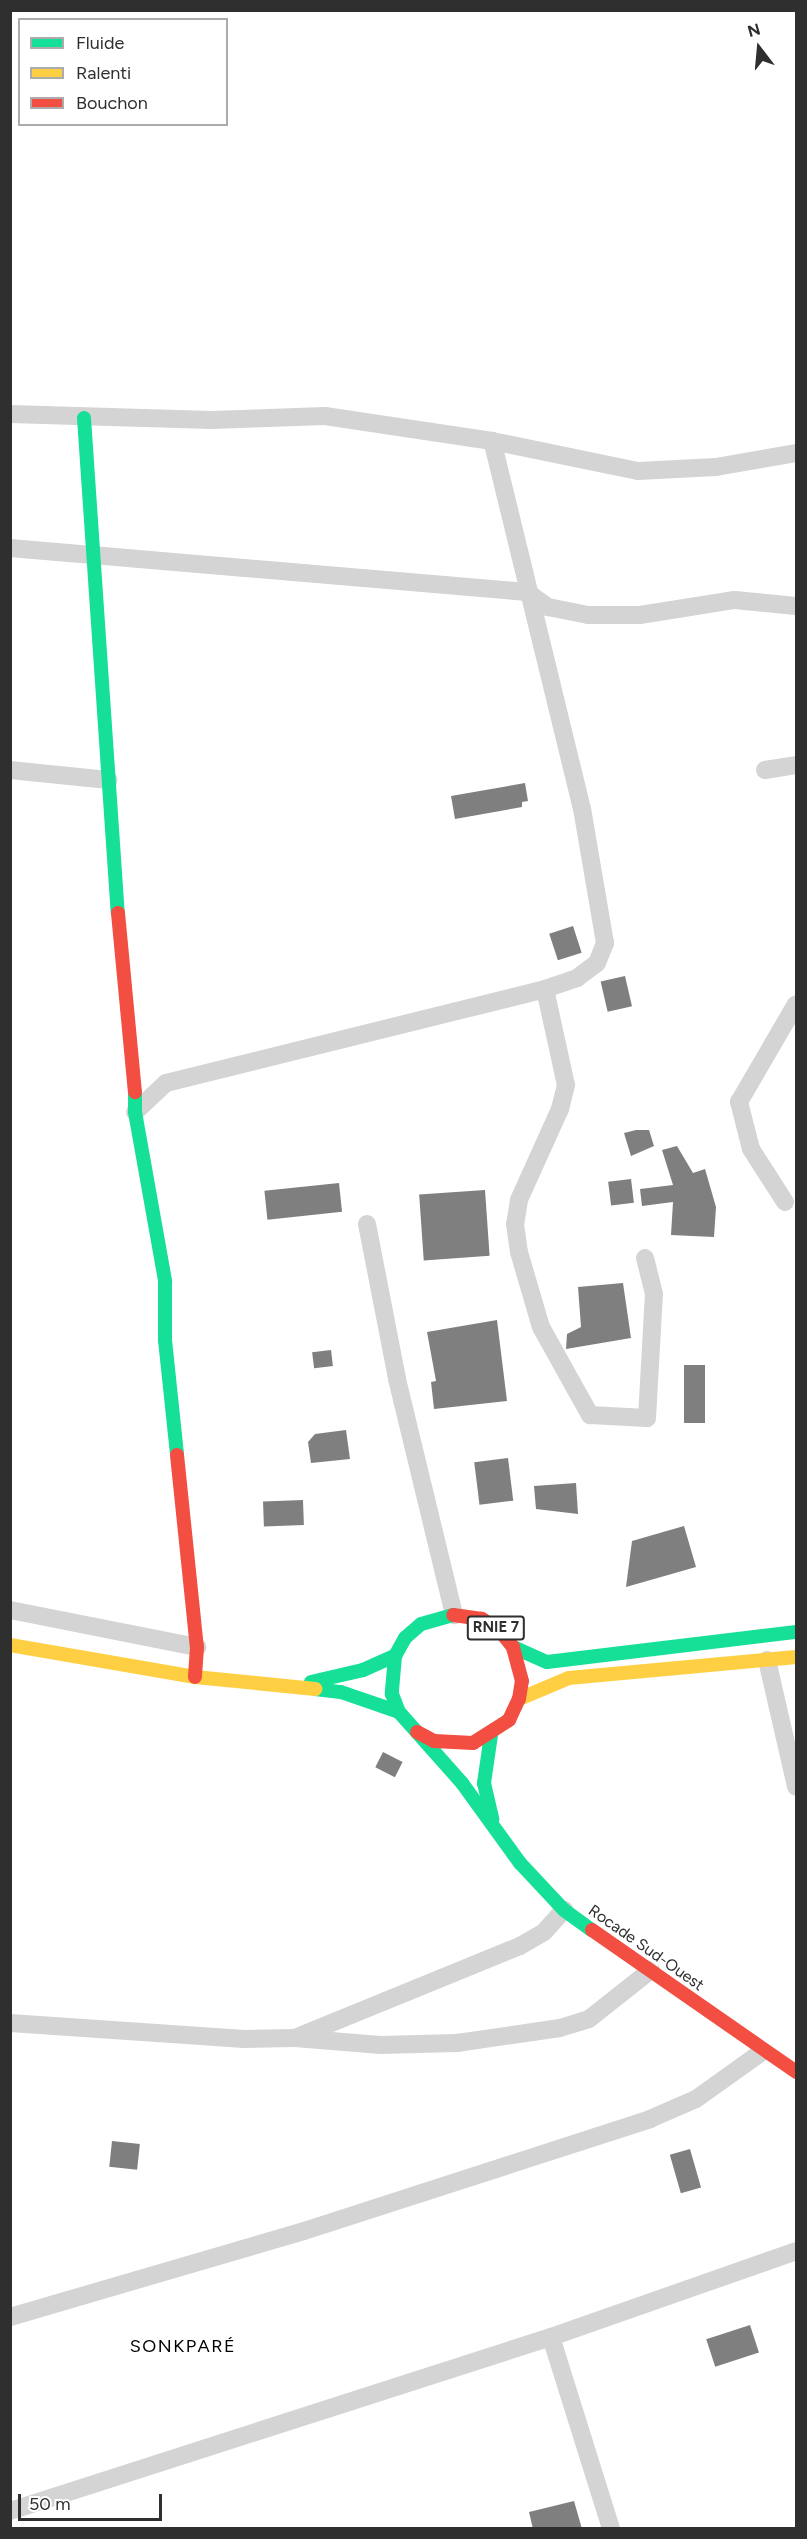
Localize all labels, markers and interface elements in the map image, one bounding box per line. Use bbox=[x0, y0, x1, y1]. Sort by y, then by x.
legend bbox=[18, 18, 228, 126]
north arrow bbox=[729, 18, 789, 78]
text: N bbox=[745, 19, 762, 41]
text: Fluide bbox=[76, 32, 124, 54]
text: Ralenti bbox=[76, 62, 131, 84]
text: Bouchon bbox=[76, 92, 148, 114]
road number: RNIE 7 bbox=[466, 1616, 526, 1640]
street label: Rocade Sud-Ouest bbox=[585, 1901, 707, 1995]
district label: SONKPARÉ bbox=[130, 2335, 236, 2357]
scale bar bbox=[21, 2482, 165, 2520]
text: 50 m bbox=[29, 2493, 71, 2515]

